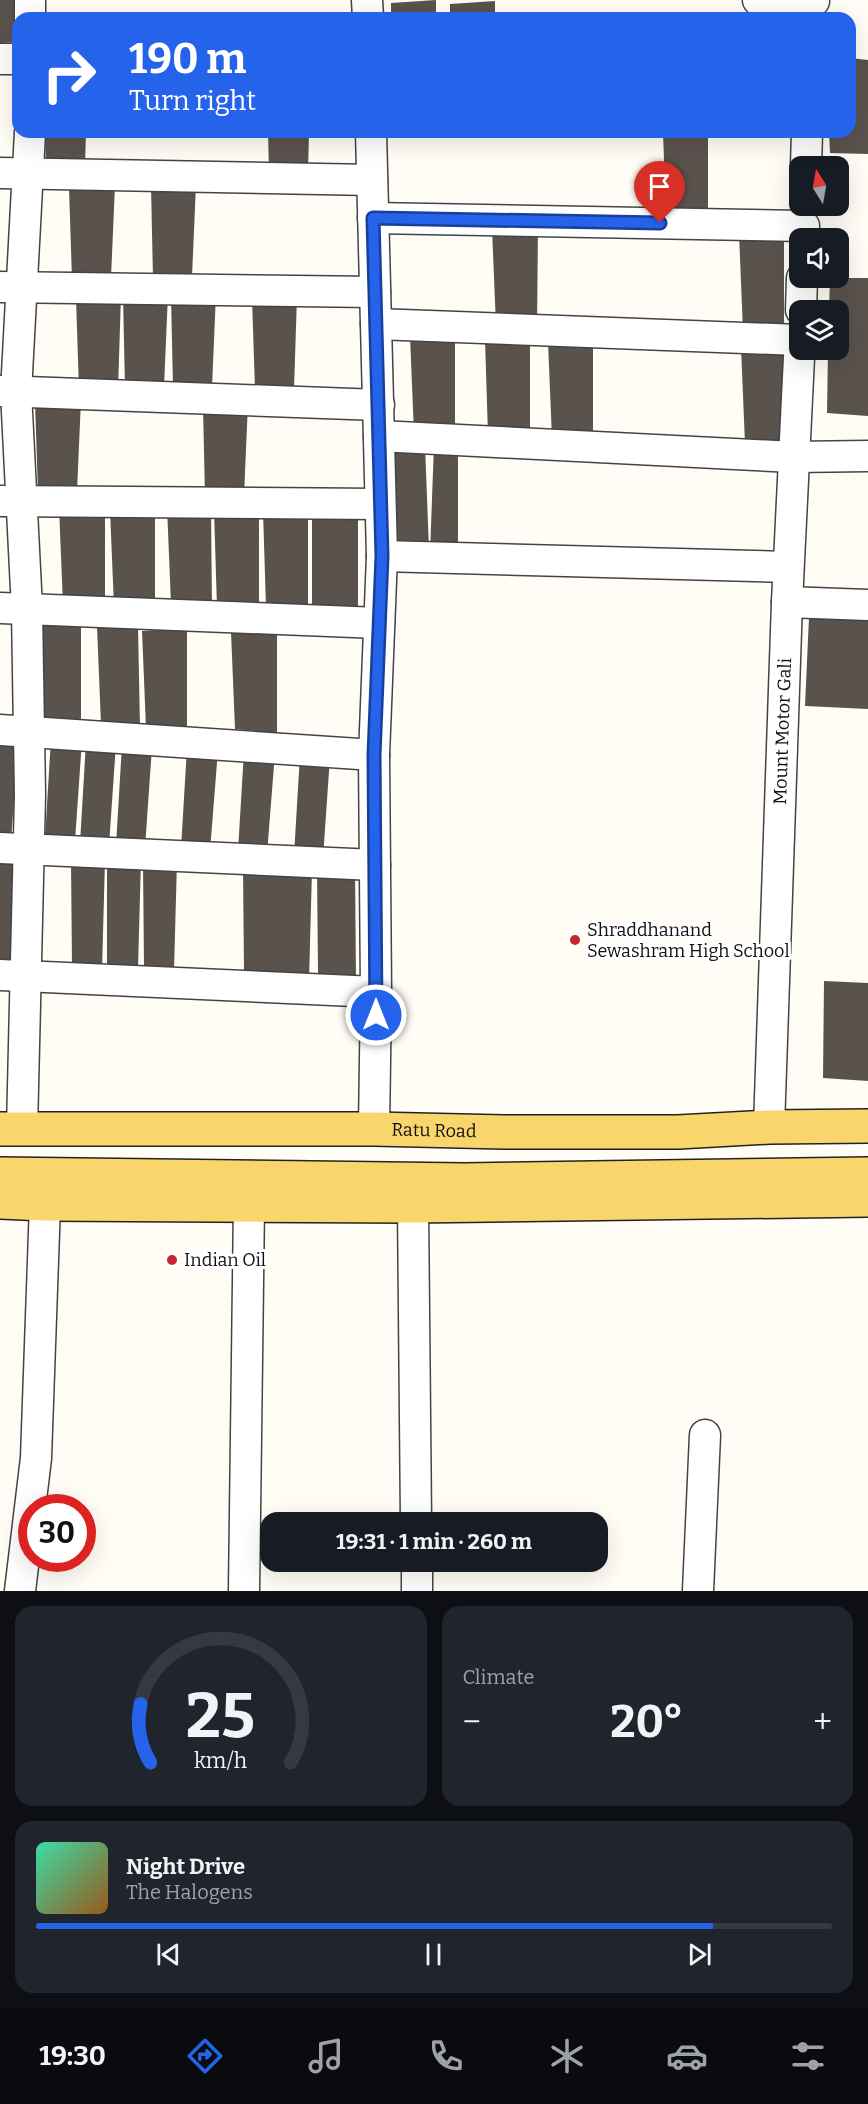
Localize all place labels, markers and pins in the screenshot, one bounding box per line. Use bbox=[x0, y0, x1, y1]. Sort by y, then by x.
pin bbox=[634, 161, 685, 223]
place label: Shraddhanand Sewashram High School bbox=[587, 919, 790, 962]
marker: Shraddhanand Sewashram High School bbox=[568, 933, 582, 947]
place label: Indian Oil bbox=[184, 1249, 266, 1271]
marker: Indian Oil bbox=[165, 1253, 179, 1267]

